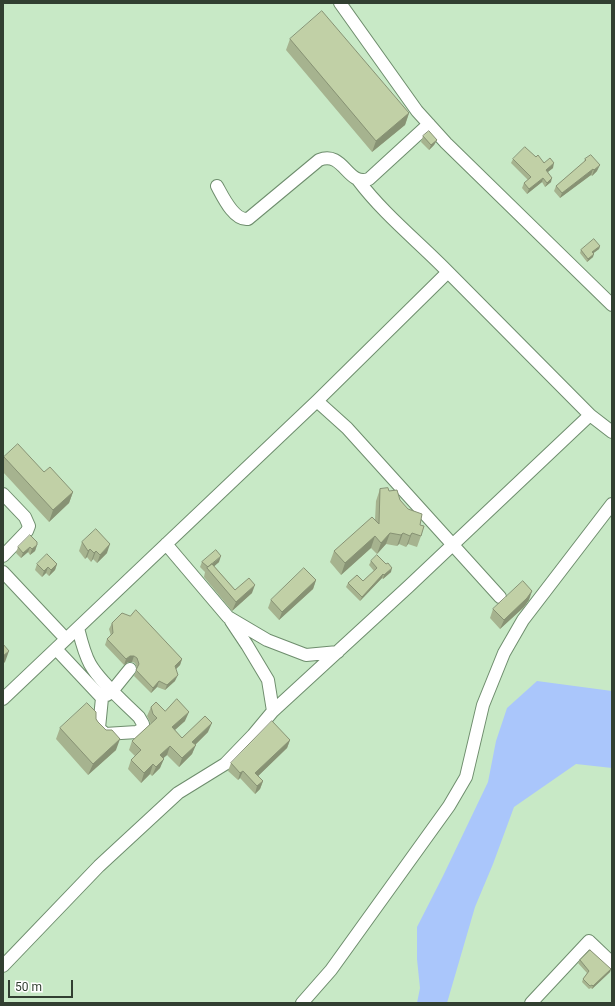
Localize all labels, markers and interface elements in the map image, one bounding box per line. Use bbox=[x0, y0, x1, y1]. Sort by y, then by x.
scale bar bbox=[10, 972, 75, 998]
text: 50 m bbox=[15, 980, 42, 994]

